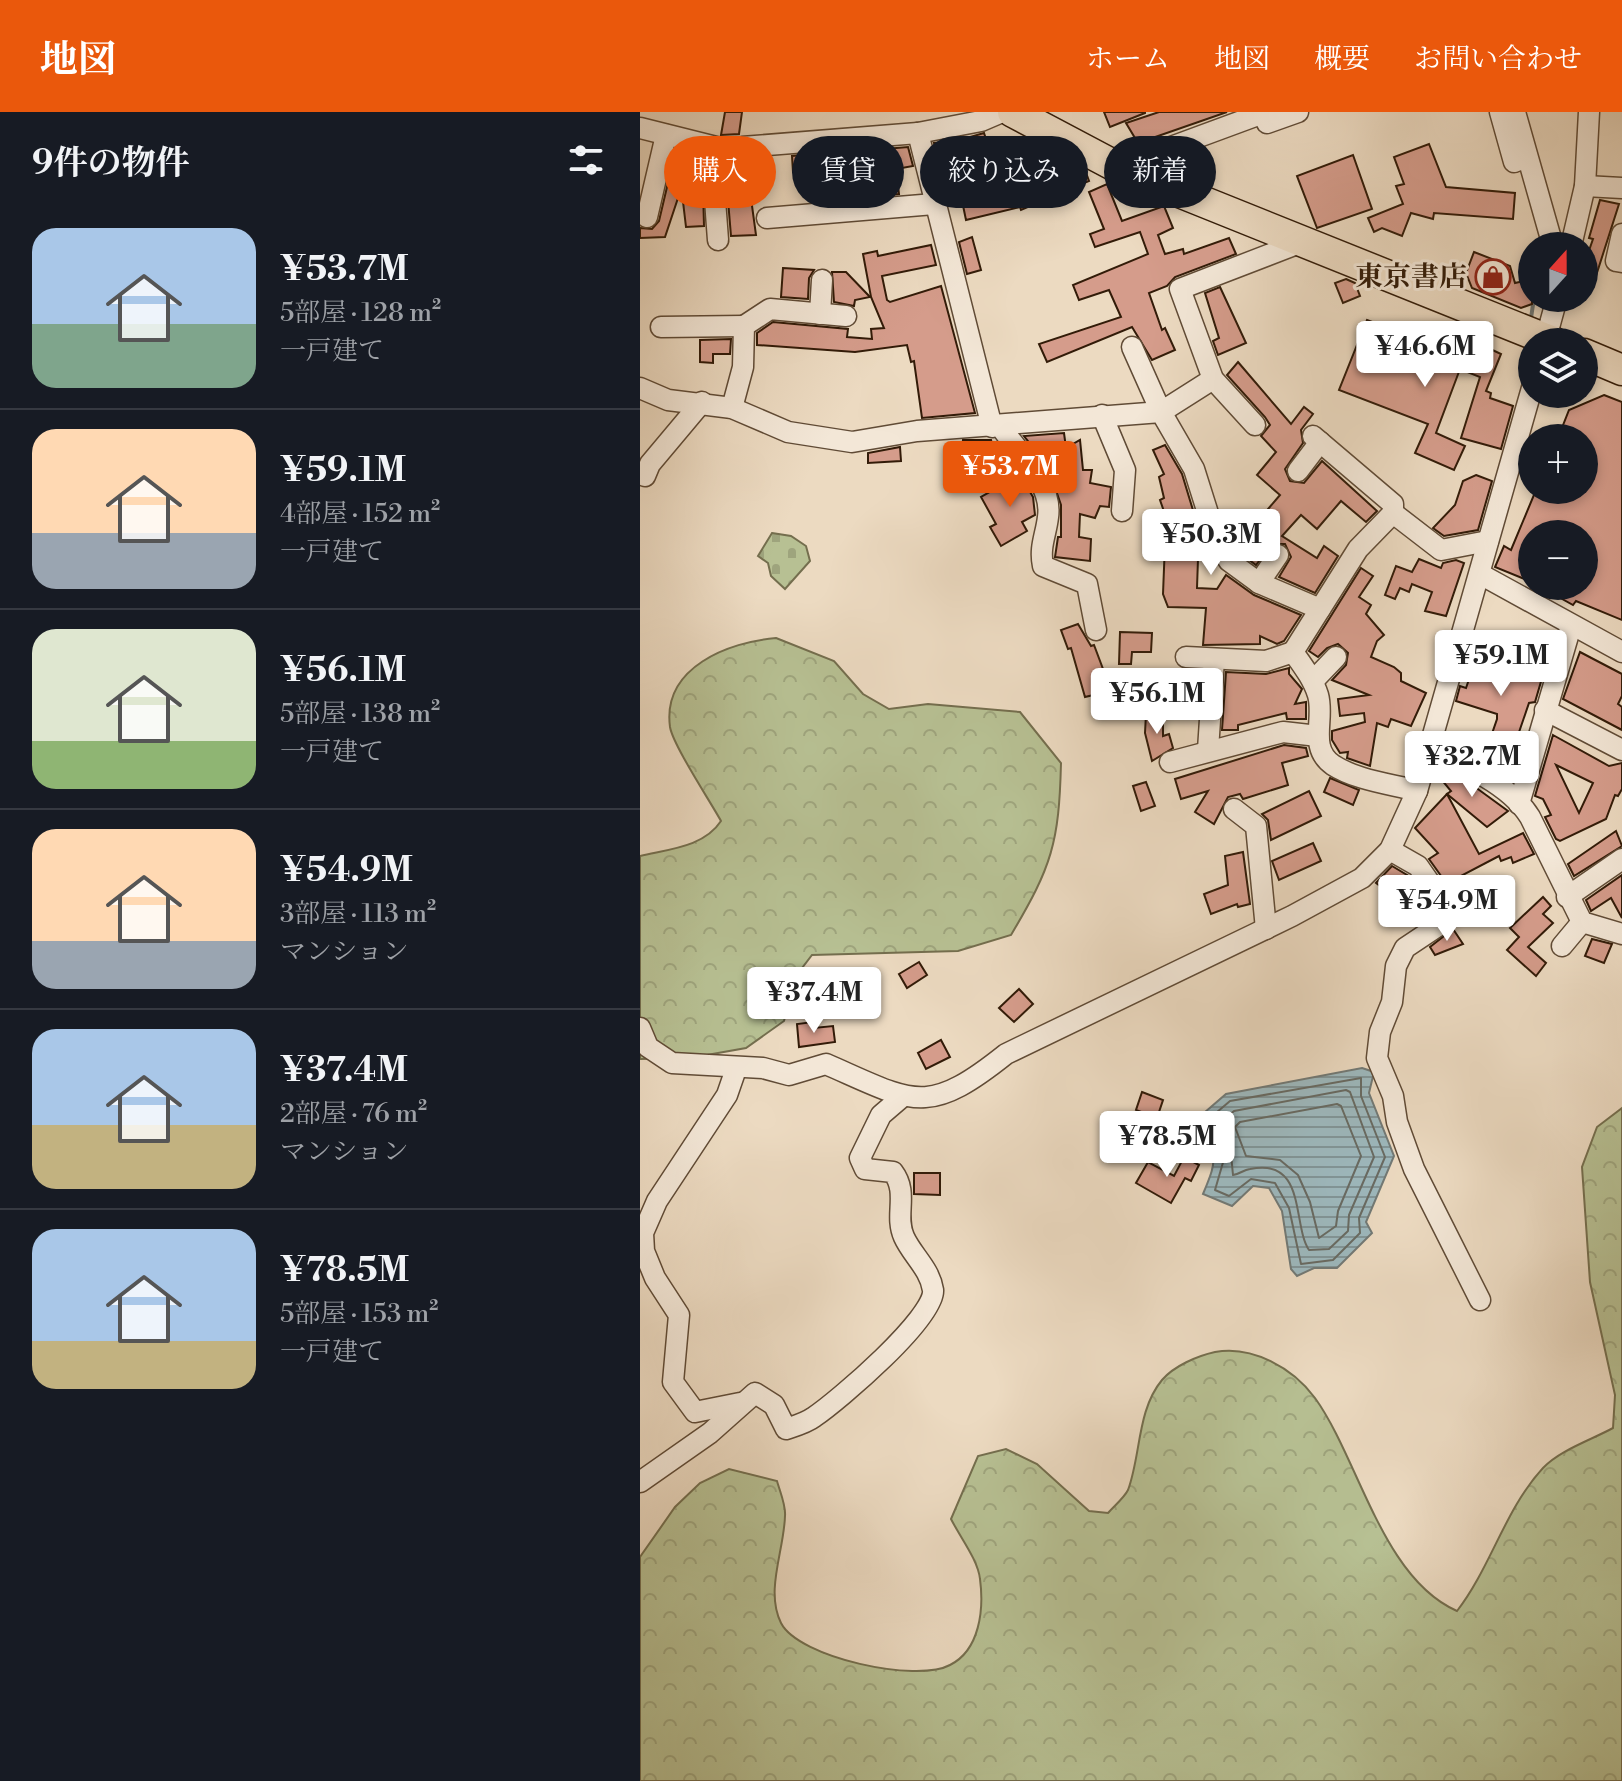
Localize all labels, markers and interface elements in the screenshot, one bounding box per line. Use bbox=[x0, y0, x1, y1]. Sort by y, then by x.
text: 地図 bbox=[40, 37, 116, 84]
text: ホーム bbox=[1086, 42, 1170, 77]
text: 地図 bbox=[1214, 42, 1270, 77]
text: 概要 bbox=[1314, 42, 1370, 77]
text: お問い合わせ bbox=[1414, 42, 1582, 77]
chip: 購入 bbox=[664, 136, 776, 208]
chip: 賃貸 bbox=[792, 136, 904, 208]
chip: 絞り込み bbox=[920, 136, 1088, 208]
chip: 新着 bbox=[1104, 136, 1216, 208]
icon: filters bbox=[564, 138, 608, 182]
text: 9件の物件 bbox=[32, 143, 189, 185]
north arrow bbox=[1518, 232, 1598, 312]
map controls bbox=[1518, 232, 1598, 600]
text: ¥53.7M bbox=[280, 249, 409, 291]
shop icon: 東京書店 bbox=[1474, 258, 1512, 296]
icon: home bbox=[96, 260, 192, 356]
place label: 東京書店 bbox=[1355, 260, 1467, 295]
text: 5部屋 · 128 m² bbox=[280, 297, 441, 329]
pin: ¥46.6M bbox=[1360, 321, 1490, 389]
button: layers bbox=[1518, 328, 1598, 408]
text: ¥46.6M bbox=[1374, 331, 1476, 363]
text: 一戸建て bbox=[280, 335, 384, 367]
button: + bbox=[1518, 424, 1598, 504]
pin: ¥53.7M bbox=[945, 441, 1075, 509]
text: ¥59.1M bbox=[280, 450, 406, 492]
text: ¥53.7M bbox=[961, 451, 1059, 483]
icon: home bbox=[96, 461, 192, 557]
text: 4部屋 · 152 m² bbox=[280, 498, 440, 530]
pin: ¥50.3M bbox=[1146, 509, 1276, 577]
text: ¥50.3M bbox=[1160, 519, 1262, 551]
button: − bbox=[1518, 520, 1598, 600]
text: 一戸建て bbox=[280, 536, 384, 568]
pin: ¥59.1M bbox=[1436, 630, 1566, 698]
text: ¥59.1M bbox=[1453, 640, 1549, 672]
text: ¥56.1M bbox=[280, 650, 406, 692]
icon: home bbox=[96, 661, 192, 757]
pin: ¥56.1M bbox=[1092, 668, 1222, 736]
text: ¥56.1M bbox=[1109, 678, 1205, 710]
text: 5部屋 · 138 m² bbox=[280, 698, 440, 730]
pin: ¥32.7M bbox=[1407, 731, 1537, 799]
text: 一戸建て bbox=[280, 736, 384, 768]
text: ¥32.7M bbox=[1423, 741, 1521, 773]
text: ¥54.9M bbox=[280, 850, 413, 892]
icon: home bbox=[96, 861, 192, 957]
pin: ¥54.9M bbox=[1382, 875, 1512, 943]
text: ¥54.9M bbox=[1396, 885, 1498, 917]
text: 3部屋 · 113 m² bbox=[280, 898, 436, 930]
text: マンション bbox=[280, 936, 409, 968]
pin: ¥37.4M bbox=[749, 967, 879, 1035]
text: ¥37.4M bbox=[765, 977, 863, 1009]
text: ¥37.4M bbox=[280, 1050, 408, 1092]
icon: home bbox=[96, 1061, 192, 1157]
text: 2部屋 · 76 m² bbox=[280, 1098, 427, 1130]
pin: ¥78.5M bbox=[1102, 1111, 1232, 1179]
text: ¥78.5M bbox=[1118, 1121, 1216, 1153]
text: マンション bbox=[280, 1136, 409, 1168]
text: ¥78.5M bbox=[280, 1250, 409, 1292]
icon: home bbox=[96, 1261, 192, 1357]
text: 5部屋 · 153 m² bbox=[280, 1298, 438, 1330]
text: 一戸建て bbox=[280, 1336, 384, 1368]

